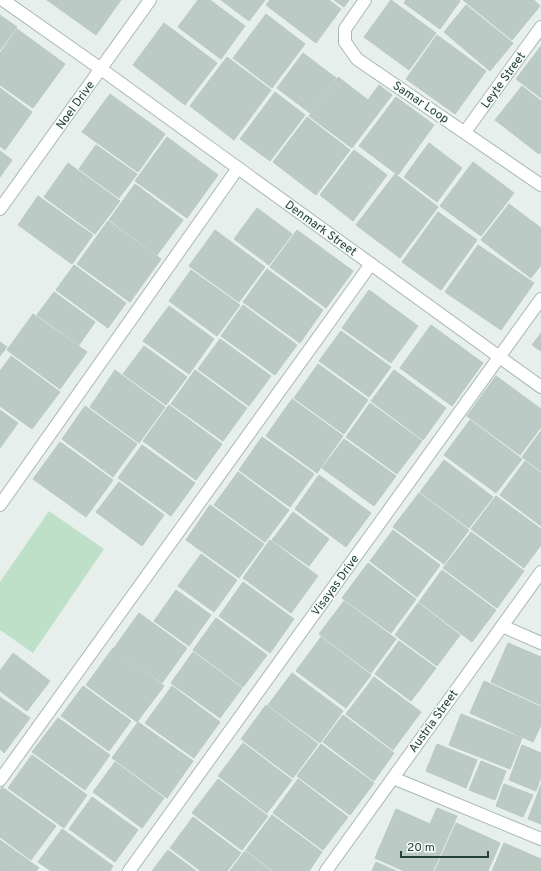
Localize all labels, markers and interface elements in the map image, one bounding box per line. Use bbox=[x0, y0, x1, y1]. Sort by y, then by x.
street label: Leyte Street bbox=[478, 49, 530, 112]
street label: Noel Drive bbox=[53, 78, 99, 133]
street label: Samar Loop bbox=[389, 78, 452, 128]
street label: Denmark Street bbox=[281, 197, 360, 260]
street label: Visayas Drive bbox=[308, 552, 363, 619]
street label: Austria Street bbox=[406, 687, 462, 756]
scale bar bbox=[401, 833, 488, 859]
text: 20 m bbox=[407, 840, 435, 856]

